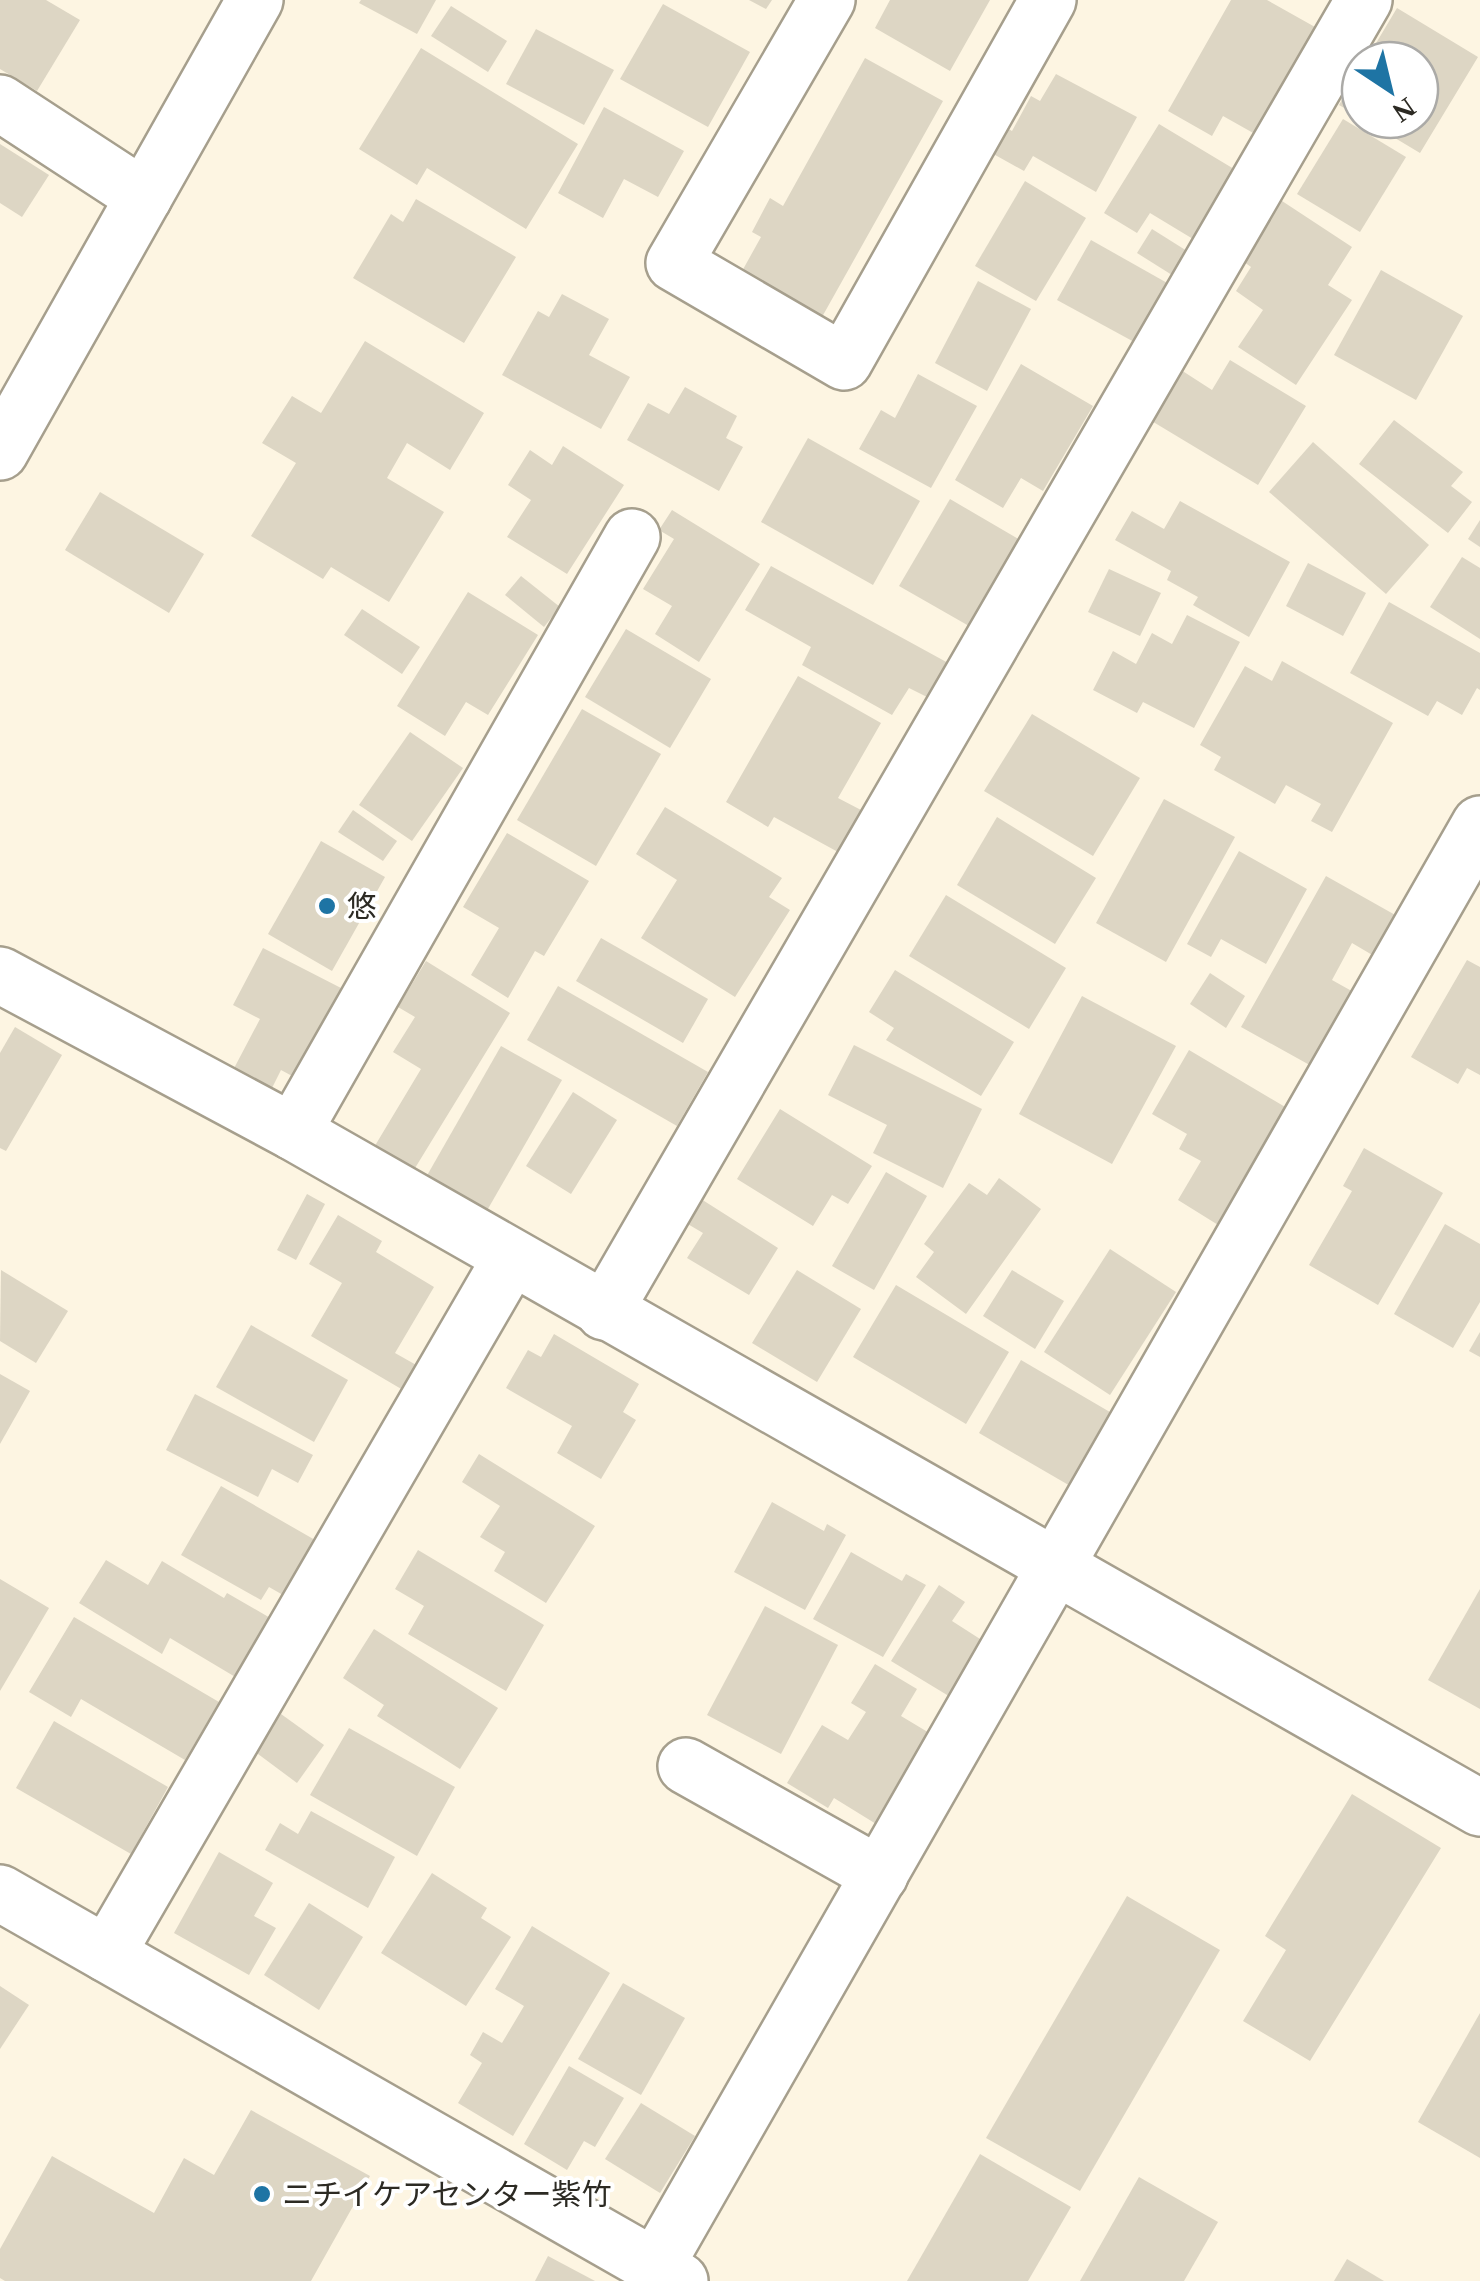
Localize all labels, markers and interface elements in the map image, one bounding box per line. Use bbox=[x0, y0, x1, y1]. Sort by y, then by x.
north arrow bbox=[1340, 40, 1440, 140]
text: N bbox=[1387, 92, 1421, 129]
place label: 悠 bbox=[347, 890, 377, 923]
marker: 悠 bbox=[316, 895, 338, 917]
place label: ニチイケアセンター紫竹 bbox=[282, 2178, 611, 2211]
marker: ニチイケアセンター紫竹 bbox=[251, 2183, 273, 2205]

